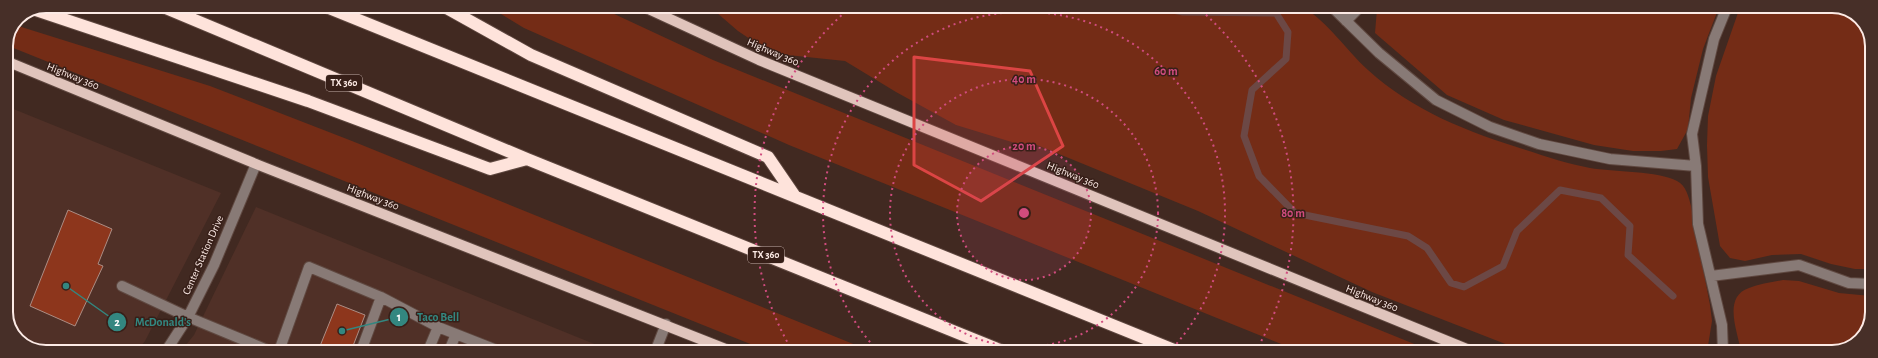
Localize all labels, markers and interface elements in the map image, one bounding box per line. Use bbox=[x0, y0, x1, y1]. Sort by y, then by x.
street label: Highway 360 bbox=[745, 36, 801, 68]
street label: Highway 360 bbox=[45, 61, 101, 92]
text: 60 m bbox=[1154, 65, 1178, 77]
text: 40 m bbox=[1012, 73, 1036, 85]
road number: TX 360 bbox=[326, 75, 362, 91]
text: 20 m bbox=[1012, 140, 1036, 152]
street label: Highway 360 bbox=[1045, 160, 1101, 191]
street label: Highway 360 bbox=[345, 182, 401, 212]
centre of rings bbox=[1017, 206, 1031, 220]
text: 80 m bbox=[1281, 207, 1305, 219]
street label: Center Station Drive bbox=[181, 214, 225, 296]
road number: TX 360 bbox=[748, 247, 784, 263]
street label: Highway 360 bbox=[1344, 283, 1400, 314]
callout: Taco Bell bbox=[389, 305, 467, 329]
callout: McDonald's bbox=[107, 310, 199, 334]
text: 1 bbox=[397, 311, 401, 323]
text: Taco Bell bbox=[417, 311, 459, 323]
text: 2 bbox=[114, 316, 120, 328]
text: McDonald's bbox=[135, 316, 191, 328]

